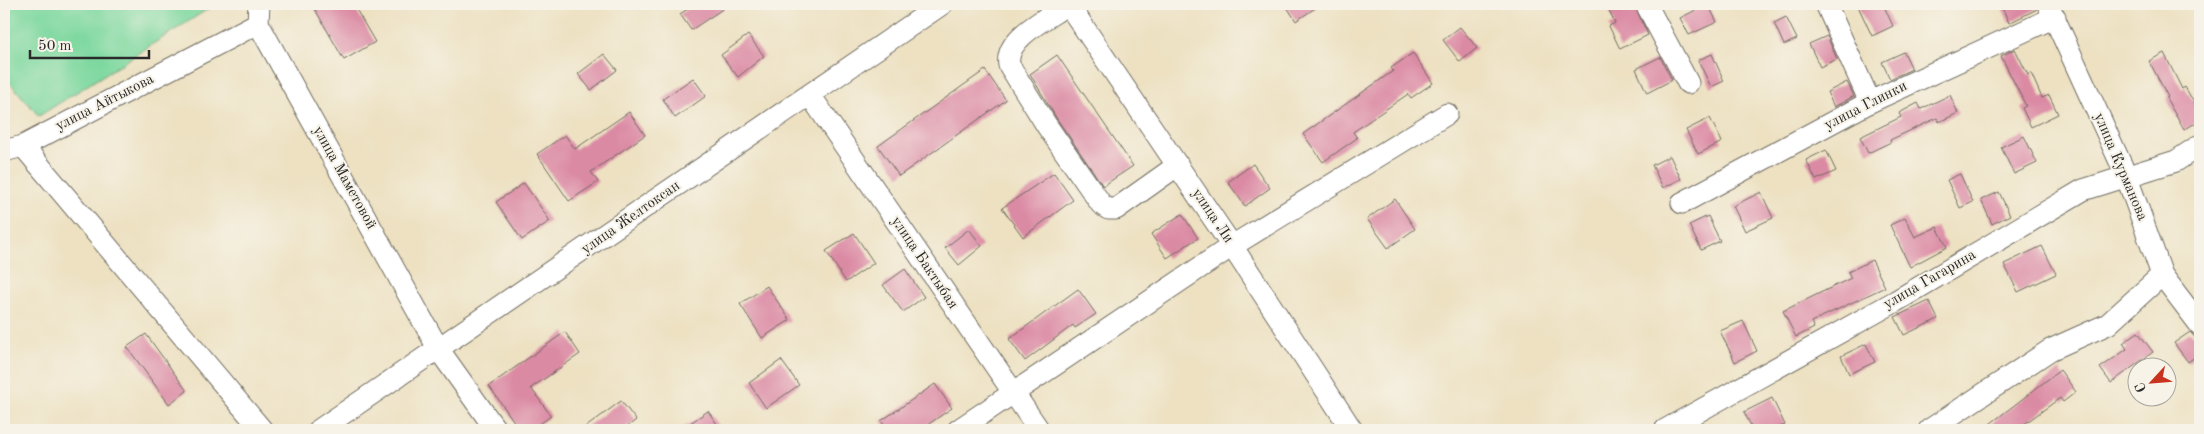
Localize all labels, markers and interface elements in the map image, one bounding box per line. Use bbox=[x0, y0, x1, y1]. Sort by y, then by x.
scale bar bbox=[30, 28, 149, 60]
text: 50 m bbox=[38, 39, 72, 54]
street label: улица Айтыкова bbox=[54, 72, 157, 134]
street label: улица Глинки bbox=[1822, 79, 1910, 133]
street label: улица Курманова bbox=[2091, 111, 2150, 224]
street label: улица Маметовой bbox=[309, 124, 379, 232]
street label: улица Желтоксан bbox=[579, 178, 683, 258]
street label: улица Ли bbox=[1188, 186, 1236, 246]
street label: улица Бактыбая bbox=[888, 214, 960, 312]
street label: улица Гагарина bbox=[1881, 247, 1979, 312]
north arrow bbox=[2126, 356, 2176, 406]
text: С bbox=[2133, 380, 2150, 394]

